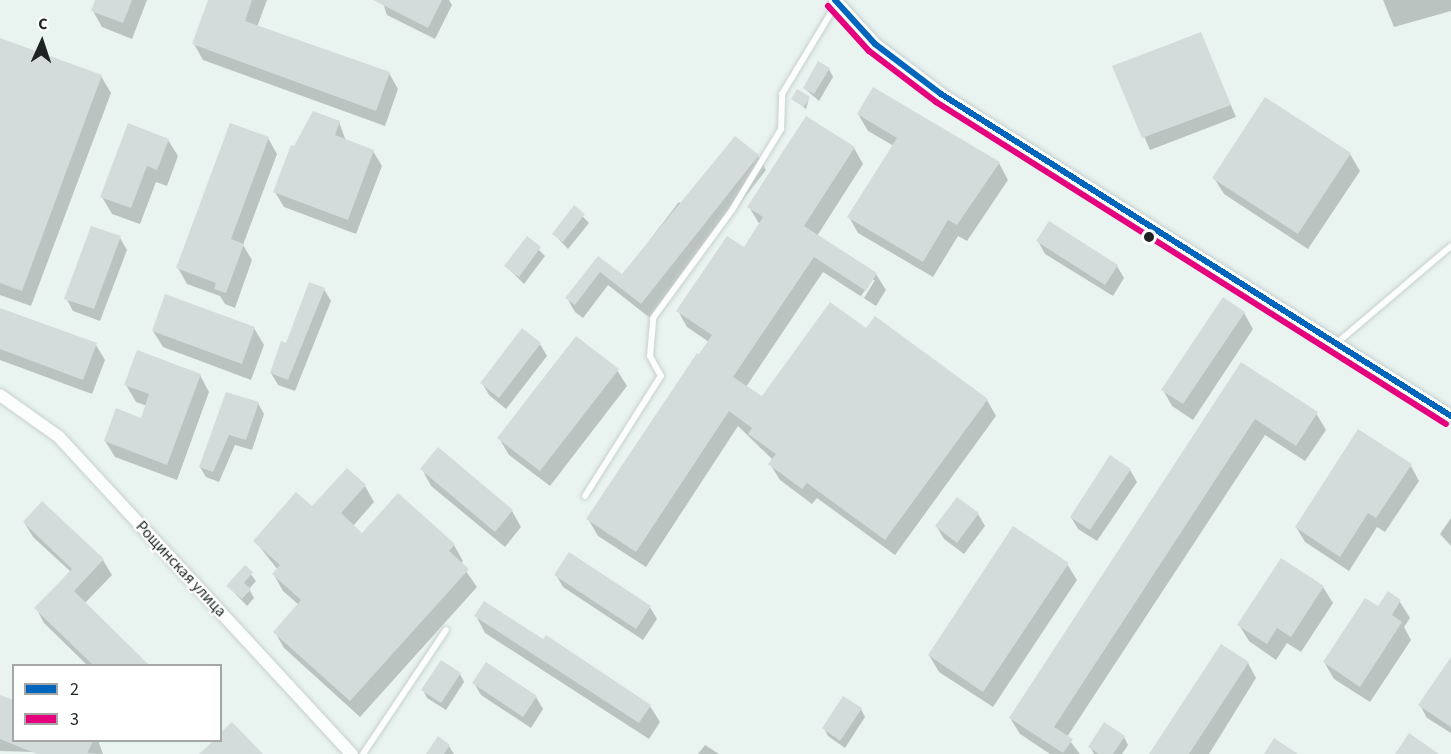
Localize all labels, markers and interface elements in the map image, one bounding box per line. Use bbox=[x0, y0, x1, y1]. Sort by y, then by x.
north arrow bbox=[12, 12, 72, 72]
text: С bbox=[38, 13, 48, 35]
unlabelled marker bbox=[1143, 231, 1155, 243]
street label: Рощинская улица bbox=[132, 517, 230, 621]
legend bbox=[12, 664, 222, 742]
text: 2 bbox=[70, 677, 79, 702]
text: 3 bbox=[70, 707, 79, 732]

